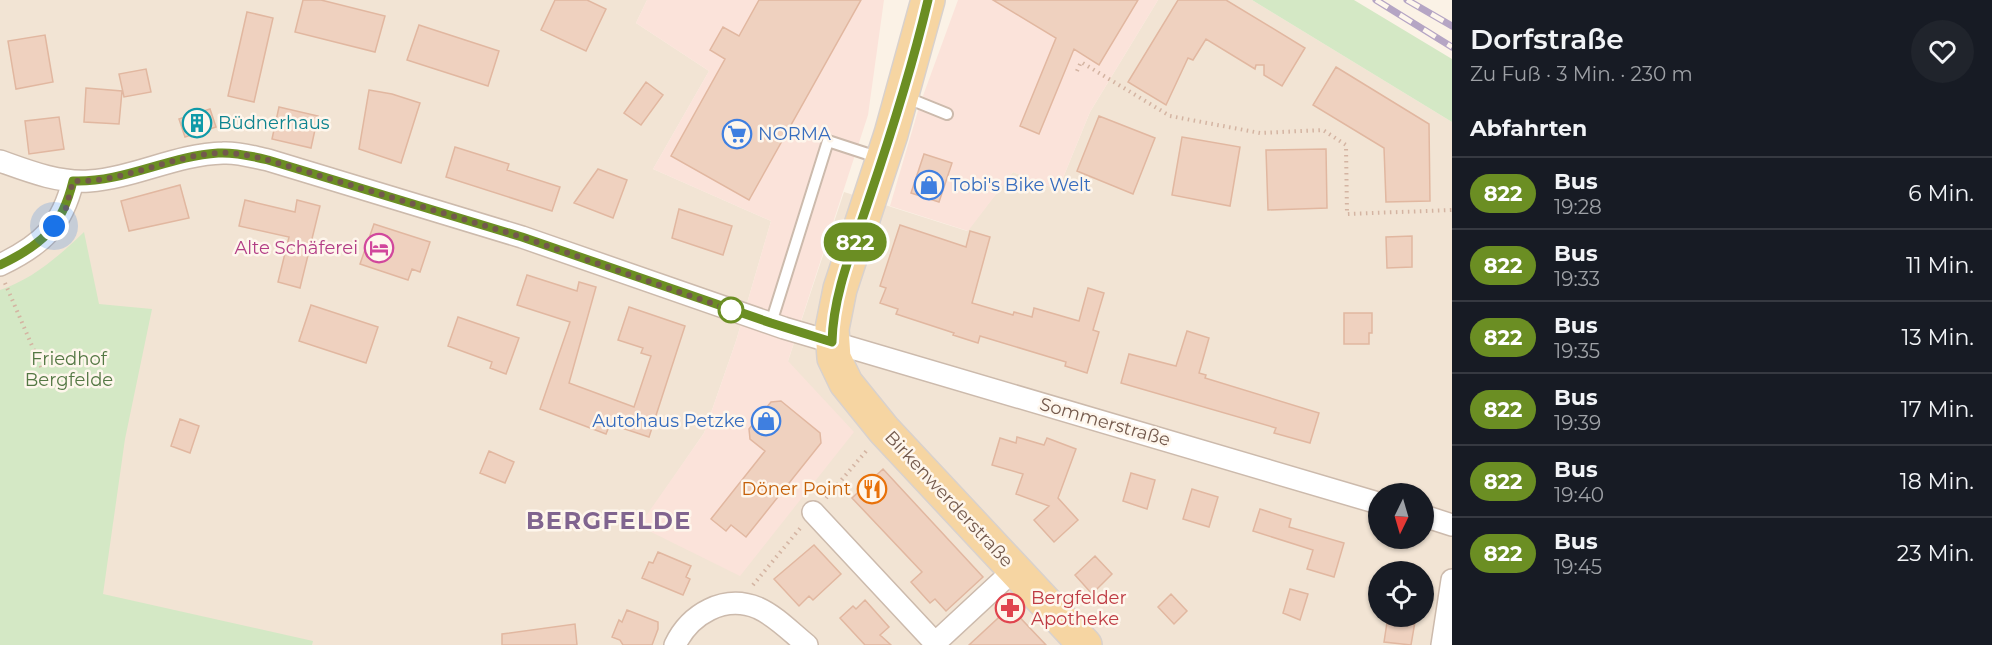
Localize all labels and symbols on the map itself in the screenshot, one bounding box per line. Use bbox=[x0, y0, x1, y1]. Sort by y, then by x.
building icon: Büdnerhaus bbox=[181, 107, 213, 139]
place label: Büdnerhaus bbox=[218, 112, 330, 134]
supermarket icon: NORMA bbox=[721, 118, 753, 150]
place label: NORMA bbox=[758, 123, 831, 145]
shop icon: Tobi's Bike Welt bbox=[913, 169, 945, 201]
place label: Tobi's Bike Welt bbox=[950, 174, 1091, 196]
your location bbox=[39, 211, 69, 241]
line badge: 822 bbox=[820, 222, 890, 262]
hotel icon: Alte Schäferei bbox=[363, 232, 395, 264]
place label: Alte Schäferei bbox=[234, 237, 358, 259]
unlabelled marker bbox=[718, 297, 744, 323]
park label: Friedhof Bergfelde bbox=[25, 348, 113, 391]
street label: Sommerstraße bbox=[1037, 393, 1173, 451]
shop icon: Autohaus Petzke bbox=[750, 405, 782, 437]
place label: Autohaus Petzke bbox=[592, 410, 745, 432]
street label: Birkenwerderstraße bbox=[880, 426, 1018, 572]
restaurant icon: Döner Point bbox=[856, 473, 888, 505]
place label: Döner Point bbox=[742, 478, 851, 500]
north arrow bbox=[1368, 483, 1434, 549]
district label: BERGFELDE bbox=[526, 506, 692, 535]
place label: Bergfelder Apotheke bbox=[1031, 587, 1127, 630]
pharmacy icon: Bergfelder Apotheke bbox=[994, 592, 1026, 624]

